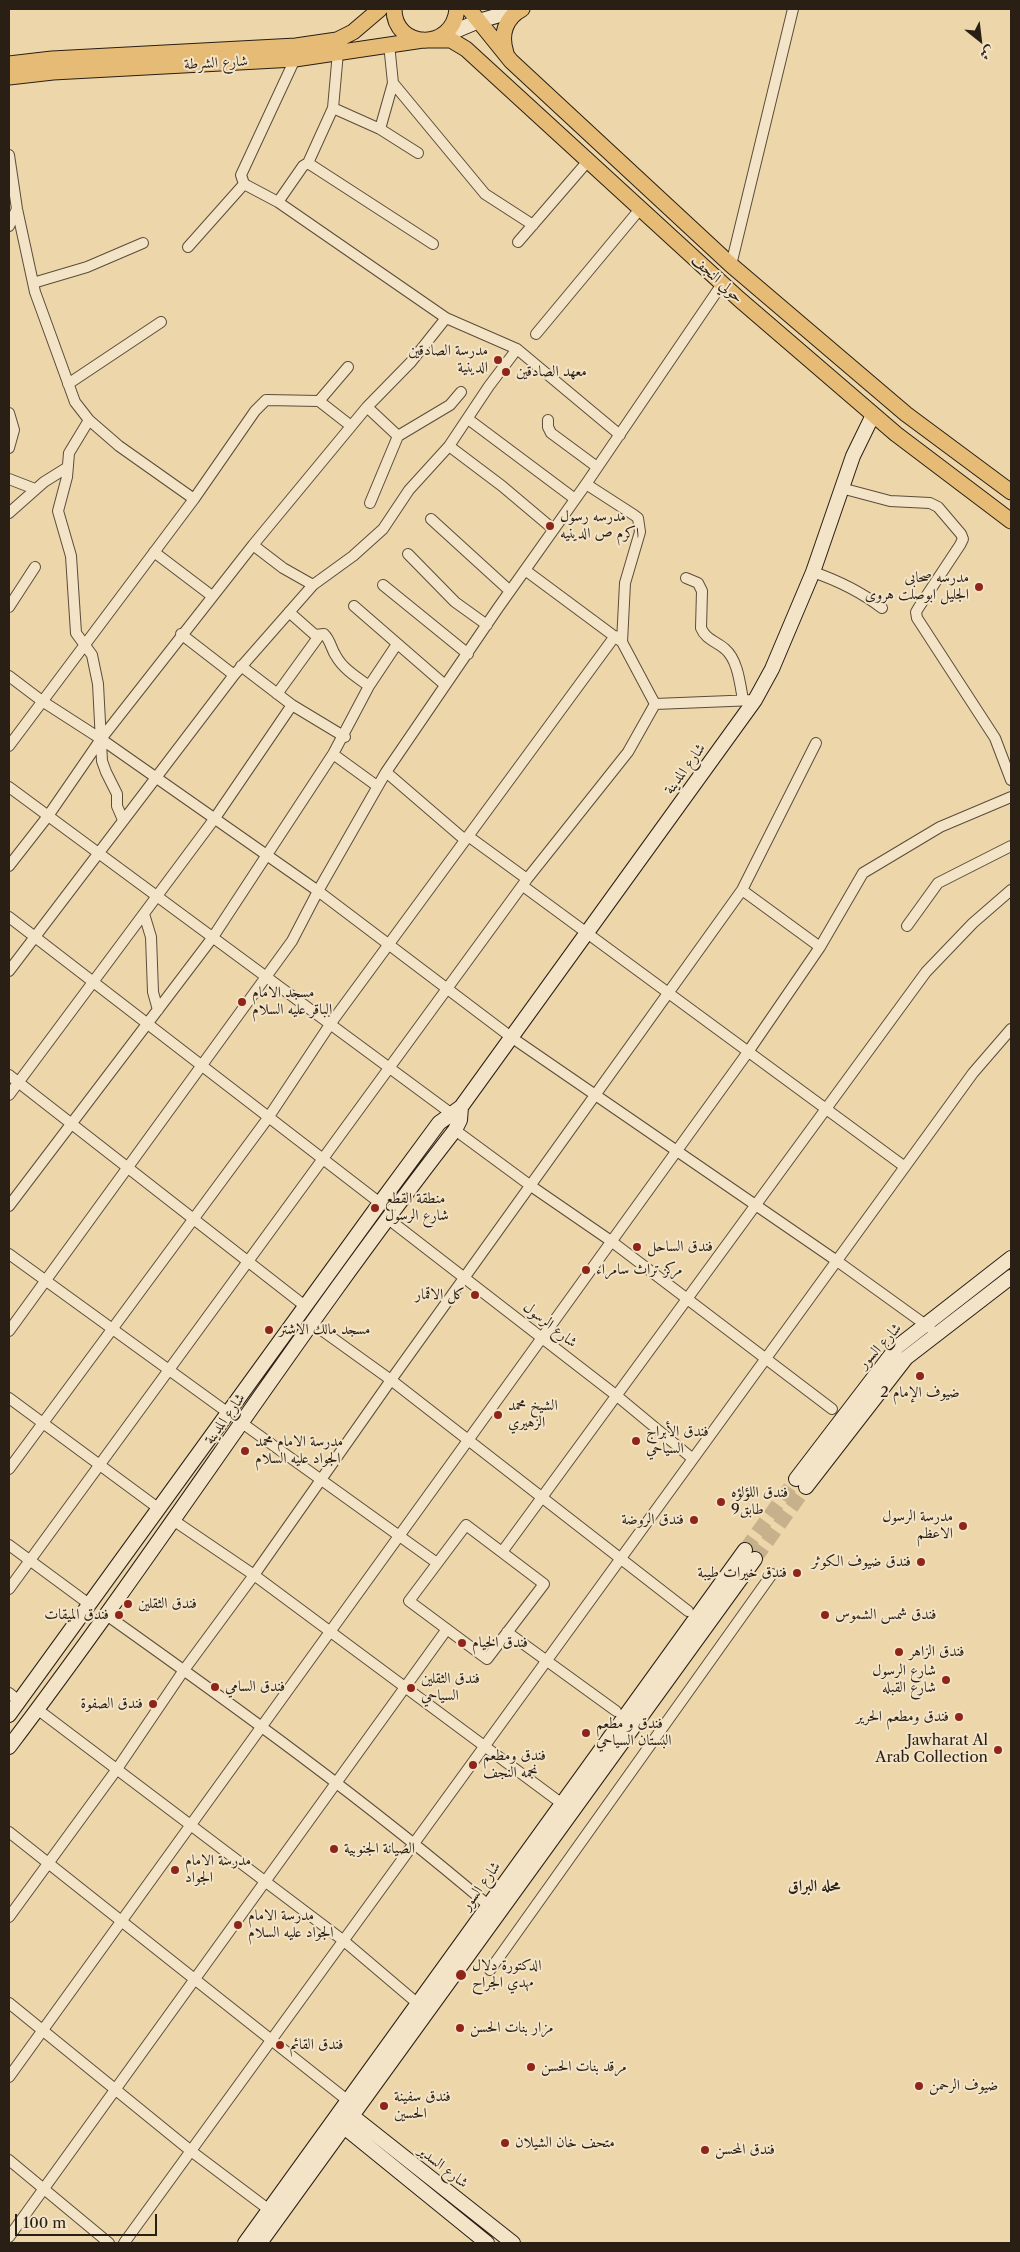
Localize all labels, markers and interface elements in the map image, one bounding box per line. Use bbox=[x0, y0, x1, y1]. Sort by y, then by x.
north arrow bbox=[955, 15, 1005, 65]
text: ش bbox=[977, 42, 998, 64]
street label: شارع الشرطة bbox=[184, 52, 248, 74]
street label: حولي النجف bbox=[687, 251, 747, 307]
place label: مدرسة الصادقين الدينية bbox=[408, 342, 488, 377]
marker: مدرسة الصادقين الدينية bbox=[492, 354, 504, 366]
place label: معهد الصادقين bbox=[516, 363, 587, 381]
marker: معهد الصادقين bbox=[500, 366, 512, 378]
place label: مدرسه رسول اکرم ص الدینیه bbox=[560, 508, 639, 543]
marker: مدرسه رسول اکرم ص الدینیه bbox=[544, 520, 556, 532]
place label: مدرسه صحابی الجلیل ابوصلت هروی bbox=[865, 569, 969, 604]
marker: مدرسه صحابی الجلیل ابوصلت هروی bbox=[973, 581, 985, 593]
street label: شارع المدينة bbox=[661, 740, 709, 798]
place label: مسجد الامام الباقر عليه السلام bbox=[252, 984, 332, 1019]
marker: مسجد الامام الباقر عليه السلام bbox=[236, 996, 248, 1008]
place label: منطقة القطع شارع الرسول bbox=[385, 1190, 449, 1225]
marker: منطقة القطع شارع الرسول bbox=[369, 1202, 381, 1214]
place label: فندق الساحل bbox=[647, 1238, 713, 1256]
marker: فندق الساحل bbox=[631, 1241, 643, 1253]
place label: مركز تراث سامراء bbox=[596, 1261, 683, 1279]
marker: مركز تراث سامراء bbox=[580, 1264, 592, 1276]
place label: كل الاقمار bbox=[415, 1286, 465, 1304]
marker: كل الاقمار bbox=[469, 1289, 481, 1301]
street label: شارع الرسول bbox=[519, 1298, 581, 1352]
street label: شارع السور bbox=[854, 1320, 906, 1372]
place label: مسجد مالك الاشتر bbox=[279, 1321, 370, 1339]
marker: مسجد مالك الاشتر bbox=[263, 1324, 275, 1336]
marker: ضيوف الإمام 2 bbox=[914, 1370, 926, 1382]
place label: ضيوف الإمام 2 bbox=[880, 1384, 960, 1402]
street label: شارع المدينة bbox=[201, 1390, 249, 1448]
place label: الشيخ محمد الزهيري bbox=[508, 1397, 558, 1432]
marker: الشيخ محمد الزهيري bbox=[492, 1409, 504, 1421]
place label: فندق الأبراج السياحي bbox=[646, 1423, 709, 1458]
place label: مدرسة الامام محمد الجواد عليه السلام bbox=[255, 1433, 343, 1468]
marker: فندق الأبراج السياحي bbox=[630, 1435, 642, 1447]
marker: مدرسة الامام محمد الجواد عليه السلام bbox=[239, 1445, 251, 1457]
place label: فندق اللؤلؤه 9طابق bbox=[731, 1484, 788, 1519]
marker: فندق اللؤلؤه 9طابق bbox=[715, 1496, 727, 1508]
place label: مدرسة الرسول الاعظم bbox=[882, 1508, 953, 1543]
place label: فندق الروضة bbox=[622, 1511, 684, 1529]
marker: فندق الروضة bbox=[688, 1514, 700, 1526]
marker: مدرسة الرسول الاعظم bbox=[957, 1520, 969, 1532]
place label: فندق ضيوف الكوثر bbox=[812, 1553, 911, 1571]
marker: فندق ضيوف الكوثر bbox=[915, 1556, 927, 1568]
place label: فندق خيرات طيبة bbox=[698, 1564, 787, 1582]
marker: فندق خيرات طيبة bbox=[791, 1567, 803, 1579]
place label: فندق الثقلين bbox=[138, 1595, 197, 1613]
marker: فندق الثقلين bbox=[122, 1598, 134, 1610]
place label: فندق الميقات bbox=[44, 1606, 109, 1624]
place label: فندق شمس الشموس bbox=[835, 1606, 937, 1624]
marker: فندق الميقات bbox=[113, 1609, 125, 1621]
marker: فندق شمس الشموس bbox=[819, 1609, 831, 1621]
place label: فندق الخيام bbox=[472, 1634, 528, 1652]
marker: فندق الخيام bbox=[456, 1637, 468, 1649]
place label: فندق الزاهر bbox=[909, 1643, 965, 1661]
marker: فندق الزاهر bbox=[893, 1646, 905, 1658]
place label: شارع الرسول شارع القبله bbox=[872, 1662, 936, 1697]
place label: فندق الثقلين السياحي bbox=[421, 1670, 480, 1705]
marker: شارع الرسول شارع القبله bbox=[940, 1674, 952, 1686]
place label: فندق السامي bbox=[225, 1678, 285, 1696]
marker: فندق السامي bbox=[209, 1681, 221, 1693]
marker: فندق الثقلين السياحي bbox=[405, 1682, 417, 1694]
place label: فندق الصفوة bbox=[80, 1695, 143, 1713]
marker: فندق الصفوة bbox=[147, 1698, 159, 1710]
place label: فندق ومطعم الحرير bbox=[856, 1708, 949, 1726]
marker: فندق ومطعم الحرير bbox=[953, 1711, 965, 1723]
place label: فندق و مطعم البستان السياحي bbox=[596, 1715, 672, 1750]
marker: فندق و مطعم البستان السياحي bbox=[580, 1727, 592, 1739]
place label: Jawharat Al Arab Collection bbox=[875, 1732, 988, 1767]
marker: Jawharat Al Arab Collection bbox=[992, 1744, 1004, 1756]
place label: فندق ومطعم نجمه النجف bbox=[483, 1747, 546, 1782]
marker: فندق ومطعم نجمه النجف bbox=[467, 1759, 479, 1771]
place label: الصيانة الجنوبية bbox=[344, 1840, 415, 1858]
marker: الصيانة الجنوبية bbox=[328, 1843, 340, 1855]
place label: مدرسة الامام الجواد bbox=[185, 1852, 251, 1887]
street label: شارع السور bbox=[457, 1858, 505, 1914]
marker: مدرسة الامام الجواد bbox=[169, 1864, 181, 1876]
district label: محله البراق bbox=[788, 1876, 840, 1896]
place label: مدرسة الامام الجواد عليه السلام bbox=[248, 1907, 334, 1942]
marker: مدرسة الامام الجواد عليه السلام bbox=[232, 1919, 244, 1931]
place label: الدكتورة دلال مهدي الجراح bbox=[472, 1957, 541, 1992]
marker: الدكتورة دلال مهدي الجراح bbox=[454, 1968, 468, 1982]
place label: مزار بنات الحسن bbox=[470, 2019, 554, 2037]
marker: مزار بنات الحسن bbox=[454, 2022, 466, 2034]
place label: فندق القائم bbox=[290, 2036, 343, 2054]
marker: فندق القائم bbox=[274, 2039, 286, 2051]
place label: مرقد بنات الحسن bbox=[541, 2058, 627, 2076]
marker: مرقد بنات الحسن bbox=[525, 2061, 537, 2073]
place label: ضيوف الرحمن bbox=[929, 2077, 998, 2095]
marker: ضيوف الرحمن bbox=[913, 2080, 925, 2092]
place label: فندق سفينة الحسين bbox=[394, 2088, 451, 2123]
marker: فندق سفينة الحسين bbox=[378, 2100, 390, 2112]
place label: متحف خان الشيلان bbox=[515, 2134, 615, 2152]
marker: متحف خان الشيلان bbox=[499, 2137, 511, 2149]
place label: فندق المحسن bbox=[715, 2141, 775, 2159]
street label: شارع السدير bbox=[414, 2142, 472, 2192]
marker: فندق المحسن bbox=[699, 2144, 711, 2156]
scale bar bbox=[18, 2204, 160, 2236]
text: 100 m bbox=[23, 2213, 66, 2232]

